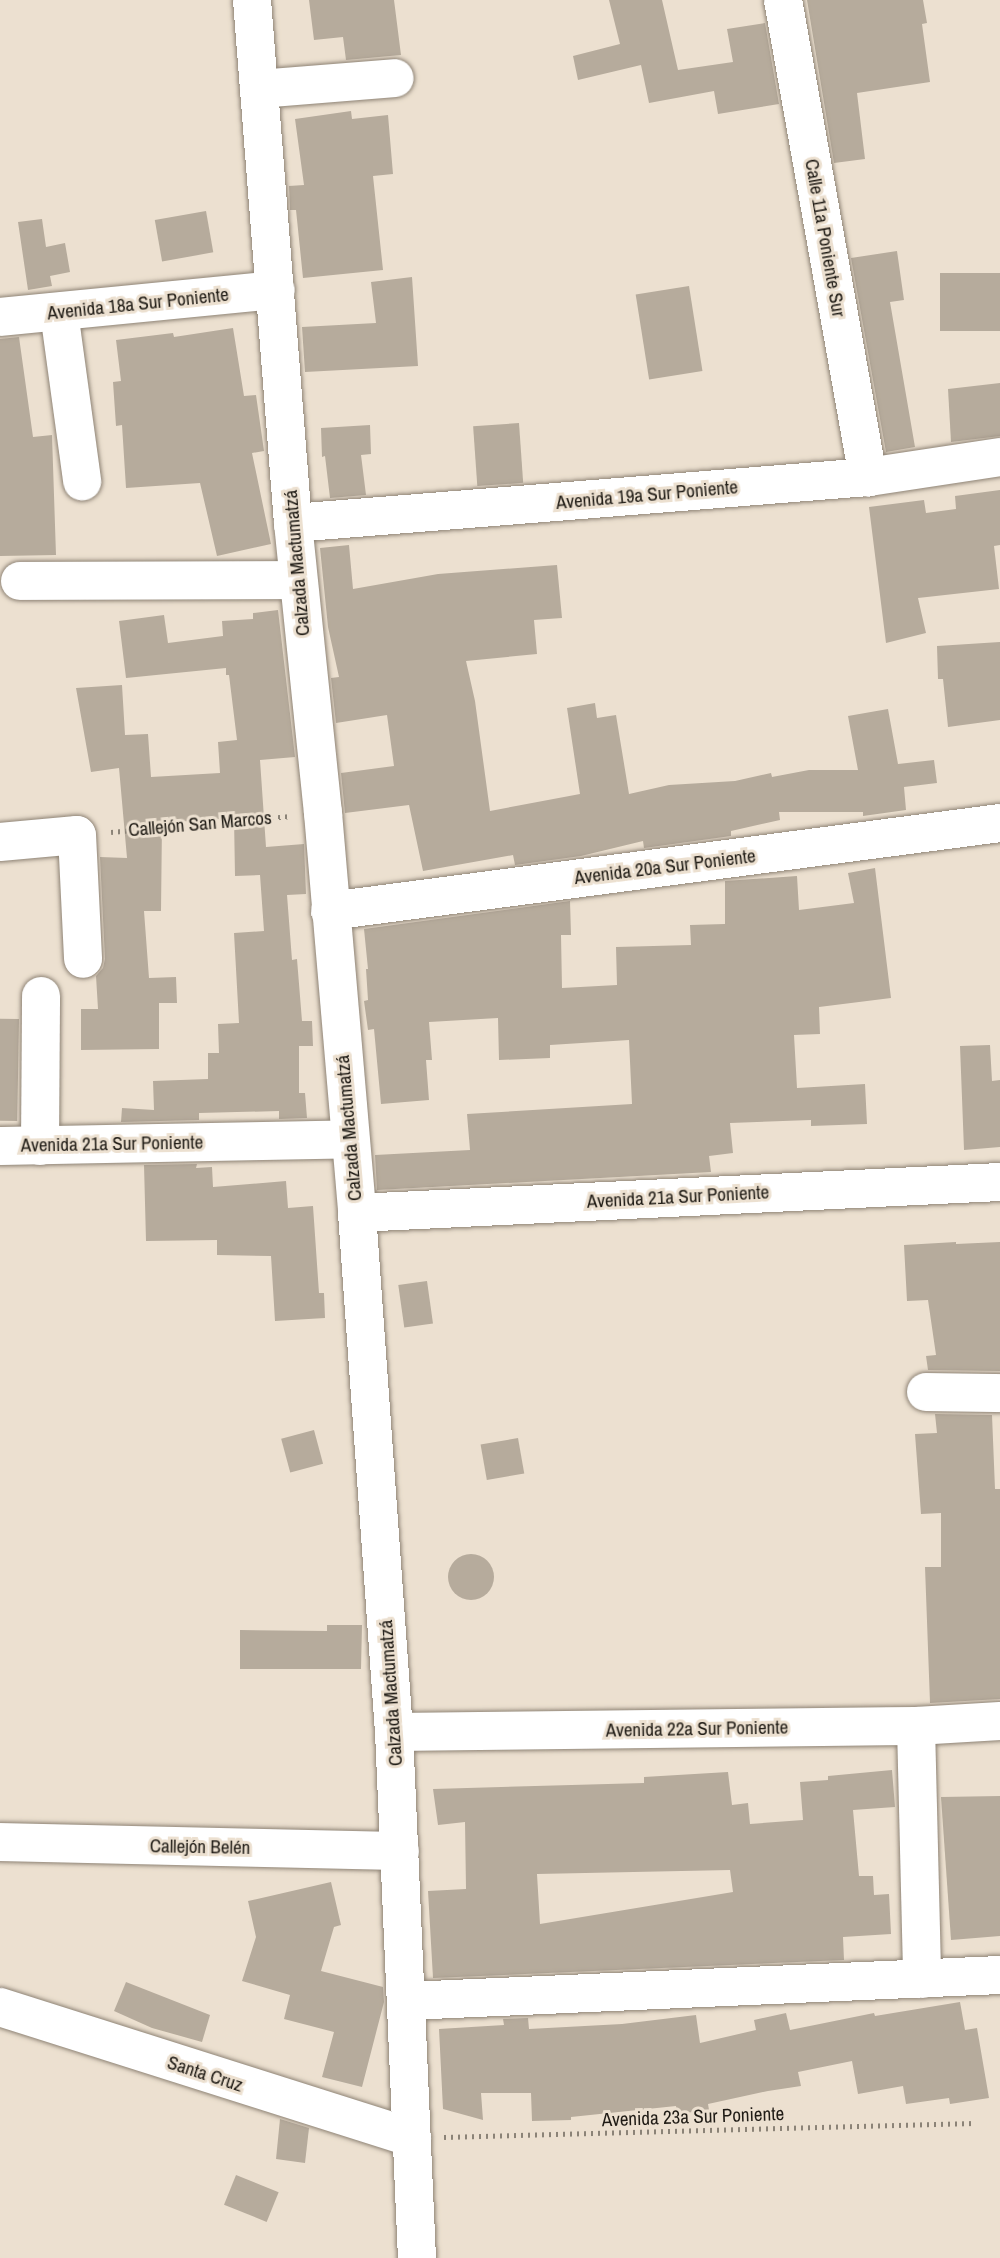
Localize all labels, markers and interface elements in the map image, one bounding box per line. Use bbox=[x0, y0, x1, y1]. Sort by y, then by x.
street label: Calle 11a Poniente Sur bbox=[800, 157, 850, 319]
street label: Avenida 18a Sur Poniente bbox=[46, 283, 230, 325]
street label: Avenida 19a Sur Poniente bbox=[555, 476, 739, 514]
street label: Calzada Mactumatzá bbox=[279, 489, 315, 637]
street label: Callejón San Marcos bbox=[127, 806, 273, 842]
street label: Avenida 20a Sur Poniente bbox=[573, 845, 757, 889]
street label: Calzada Mactumatzá bbox=[331, 1054, 367, 1202]
street label: Avenida 21a Sur Poniente bbox=[21, 1131, 203, 1157]
street label: Avenida 21a Sur Poniente bbox=[586, 1181, 770, 1213]
street label: Calzada Mactumatzá bbox=[375, 1619, 407, 1767]
street label: Avenida 22a Sur Poniente bbox=[606, 1716, 788, 1742]
street label: Callejón Belén bbox=[150, 1835, 250, 1859]
street label: Santa Cruz bbox=[164, 2051, 246, 2097]
street label: Avenida 23a Sur Poniente bbox=[601, 2102, 785, 2132]

